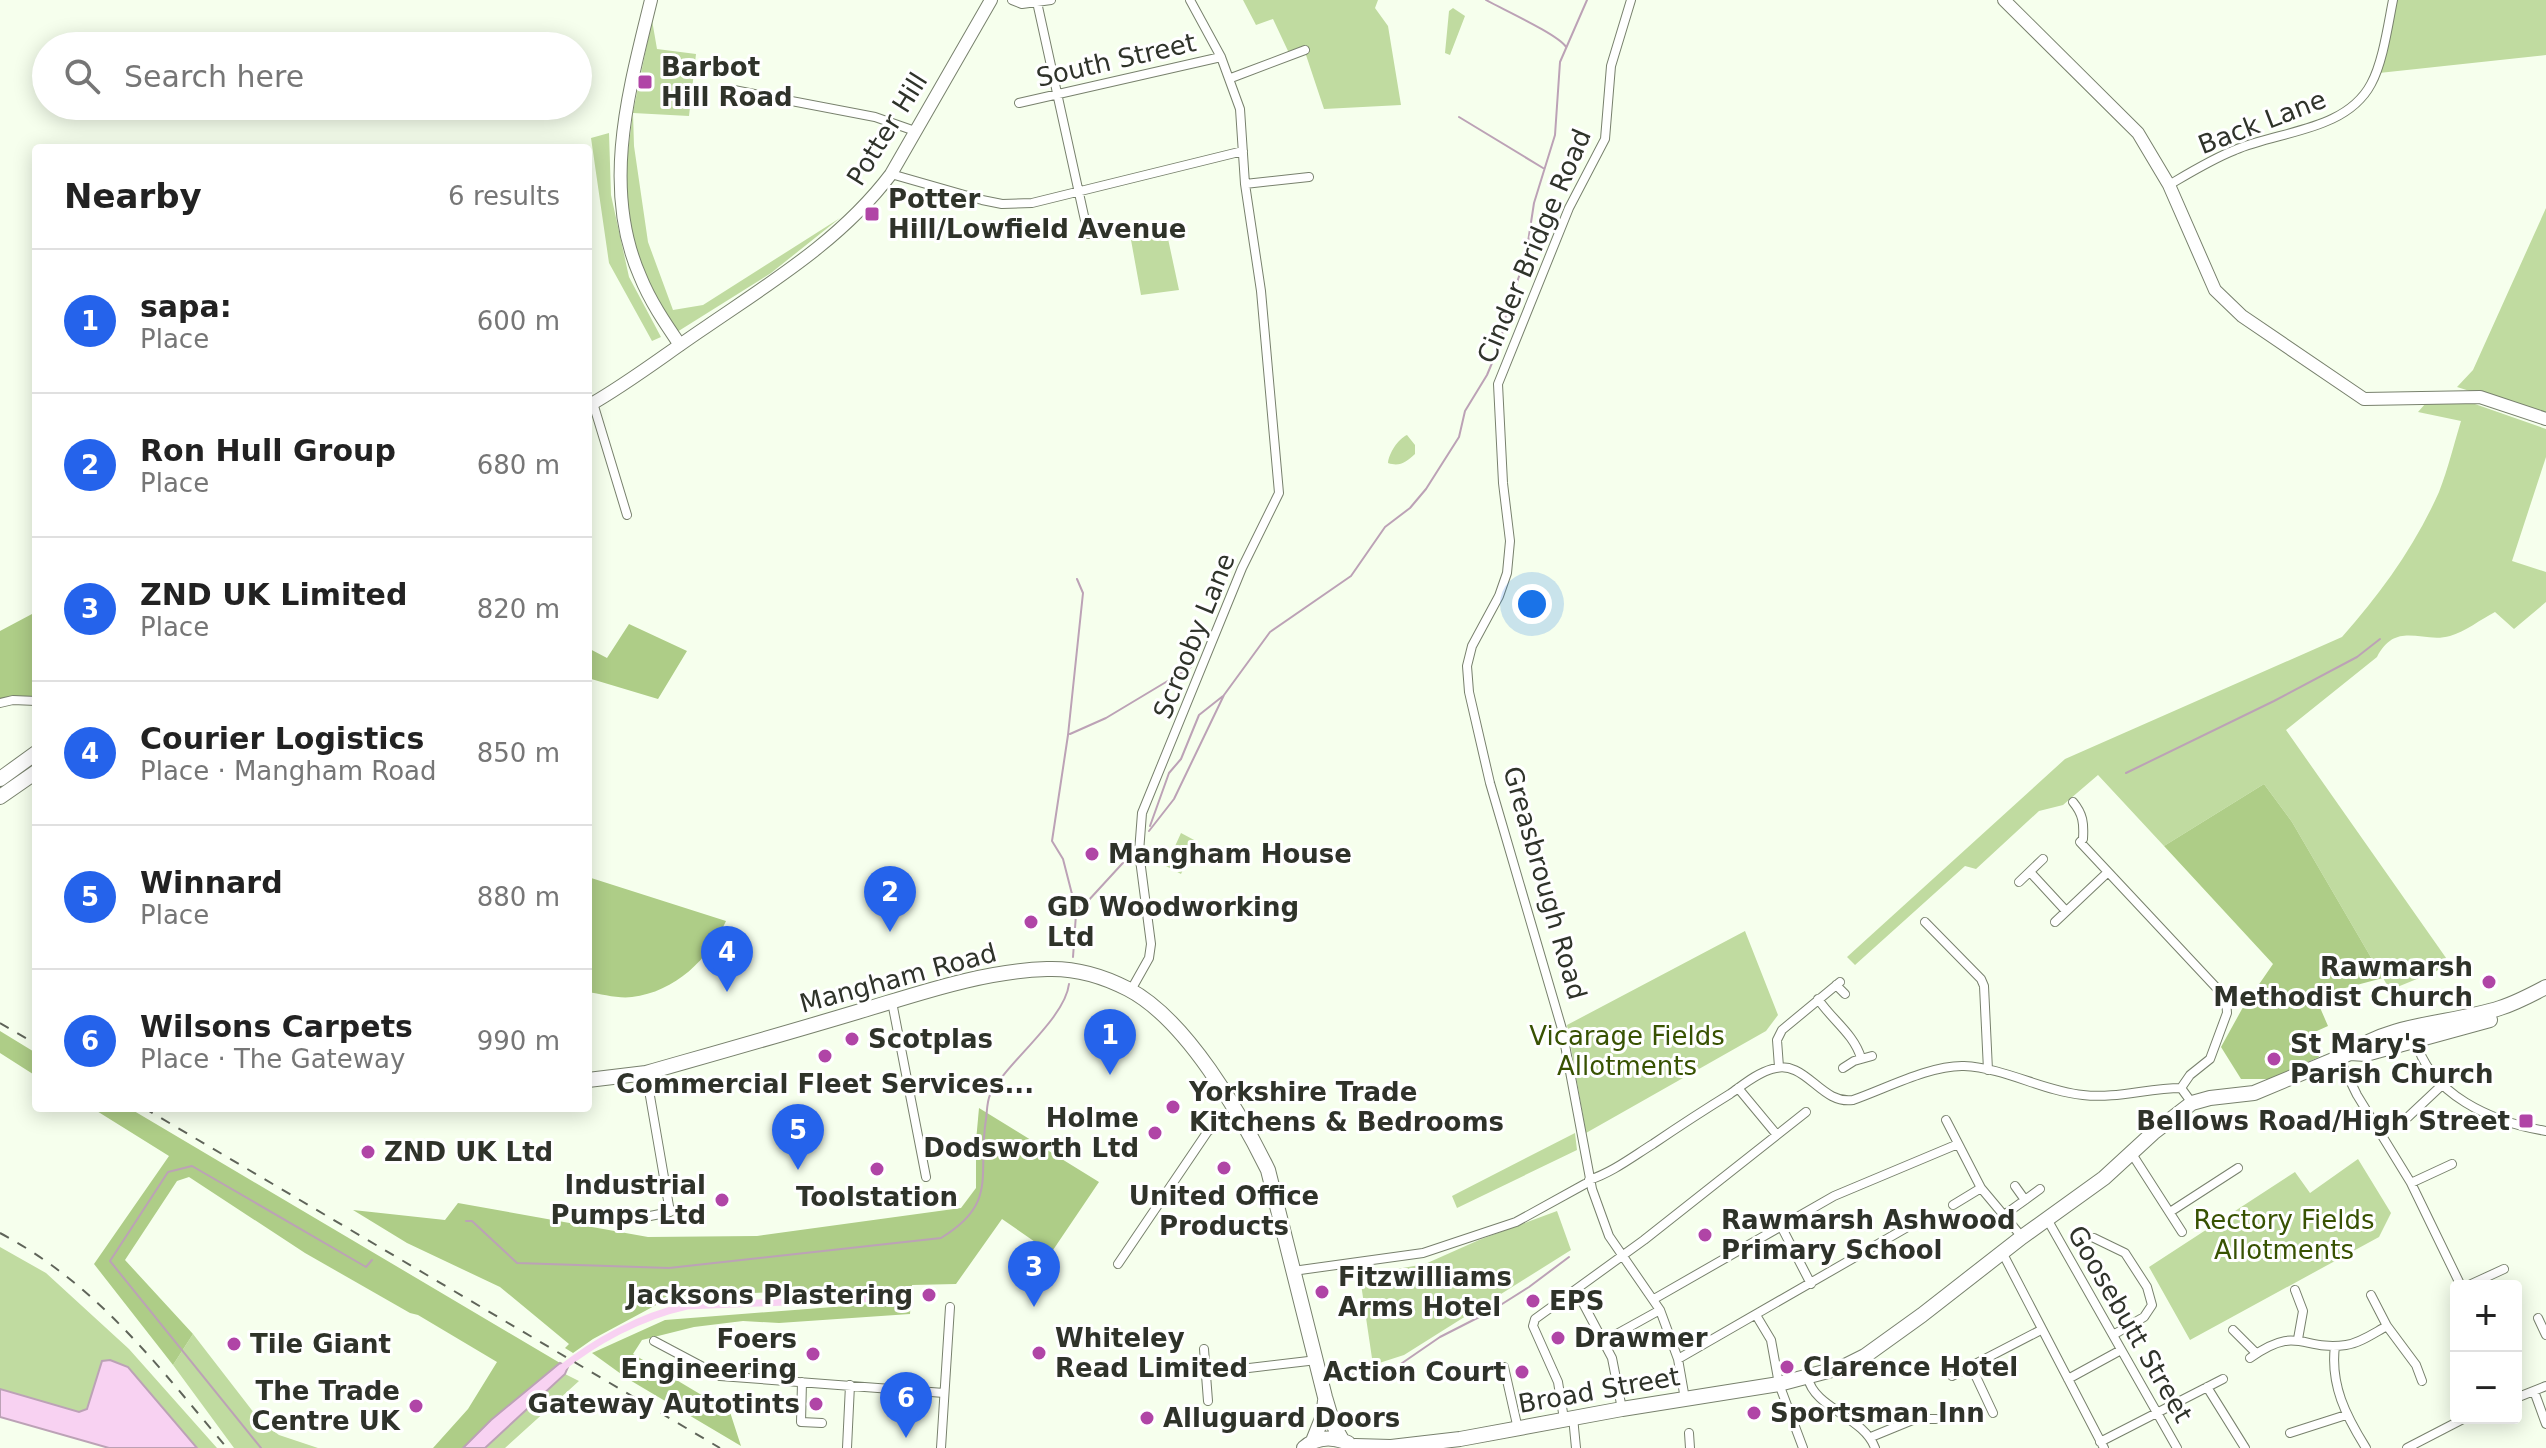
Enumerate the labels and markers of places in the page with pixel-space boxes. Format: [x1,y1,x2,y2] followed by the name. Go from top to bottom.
[661,52,793,112] place label: Barbot Hill Road
[636,73,654,91] marker: Barbot Hill Road
[888,184,1186,244] place label: Potter Hill/Lowfield Avenue
[863,205,881,223] marker: Potter Hill/Lowfield Avenue
[1108,839,1352,869] place label: Mangham House
[1083,845,1101,863] marker: Mangham House
[864,866,916,932] pin: 2
[1047,892,1299,952] place label: GD Woodworking Ltd
[1022,913,1040,931] marker: GD Woodworking Ltd
[701,926,753,992] pin: 4
[2213,952,2473,1012] place label: Rawmarsh Methodist Church
[2480,973,2498,991] marker: Rawmarsh Methodist Church
[1084,1009,1136,1075] pin: 1
[868,1024,993,1054] place label: Scotplas
[2290,1029,2494,1089] place label: St Mary's Parish Church
[843,1030,861,1048] marker: Scotplas
[816,1047,834,1065] marker: Commercial Fleet Services...
[2265,1050,2283,1068] marker: St Mary's Parish Church
[616,1069,1034,1099] place label: Commercial Fleet Services...
[1188,1077,1504,1137] place label: Yorkshire Trade Kitchens & Bedrooms
[1164,1098,1182,1116] marker: Yorkshire Trade Kitchens & Bedrooms
[923,1103,1139,1163] place label: Holme Dodsworth Ltd
[772,1104,824,1170] pin: 5
[2136,1106,2510,1136] place label: Bellows Road/High Street
[2517,1112,2535,1130] marker: Bellows Road/High Street
[1146,1124,1164,1142] marker: Holme Dodsworth Ltd
[384,1137,553,1167] place label: ZND UK Ltd
[359,1143,377,1161] marker: ZND UK Ltd
[1215,1159,1233,1177] marker: United Office Products
[868,1160,886,1178] marker: Toolstation
[551,1170,706,1230] place label: Industrial Pumps Ltd
[1129,1181,1319,1241] place label: United Office Products
[796,1182,958,1212] place label: Toolstation
[713,1191,731,1209] marker: Industrial Pumps Ltd
[1721,1205,2016,1265] place label: Rawmarsh Ashwood Primary School
[1696,1226,1714,1244] marker: Rawmarsh Ashwood Primary School
[1008,1241,1060,1307] pin: 3
[1338,1262,1512,1322] place label: Fitzwilliams Arms Hotel
[625,1280,913,1310] place label: Jacksons Plastering
[1313,1283,1331,1301] marker: Fitzwilliams Arms Hotel
[920,1286,938,1304] marker: Jacksons Plastering
[1549,1286,1605,1316] place label: EPS
[1524,1292,1542,1310] marker: EPS
[1055,1323,1248,1383] place label: Whiteley Read Limited
[1574,1323,1708,1353] place label: Drawmer
[621,1324,797,1384] place label: Foers Engineering
[250,1329,391,1359] place label: Tile Giant
[1549,1329,1567,1347] marker: Drawmer
[225,1335,243,1353] marker: Tile Giant
[1030,1344,1048,1362] marker: Whiteley Read Limited
[804,1345,822,1363] marker: Foers Engineering
[1803,1352,2018,1382] place label: Clarence Hotel
[1323,1357,1506,1387] place label: Action Court
[1778,1358,1796,1376] marker: Clarence Hotel
[1513,1363,1531,1381] marker: Action Court
[880,1372,932,1438] pin: 6
[252,1376,401,1436] place label: The Trade Centre UK
[528,1389,800,1419] place label: Gateway Autotints
[807,1395,825,1413] marker: Gateway Autotints
[407,1397,425,1415] marker: The Trade Centre UK
[1770,1398,1985,1428] place label: Sportsman Inn
[1163,1403,1400,1433] place label: Alluguard Doors
[1745,1404,1763,1422] marker: Sportsman Inn
[1138,1409,1156,1427] marker: Alluguard Doors

